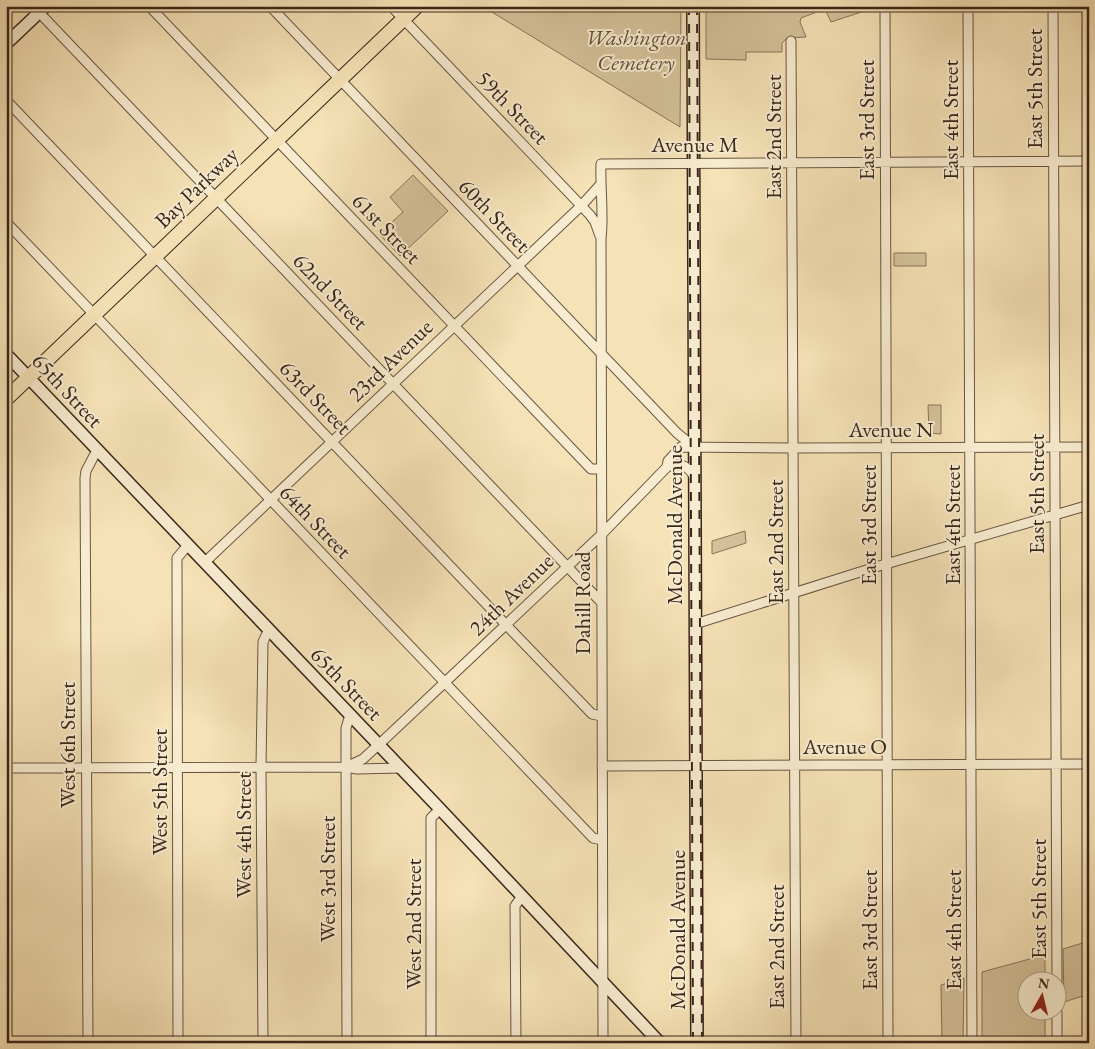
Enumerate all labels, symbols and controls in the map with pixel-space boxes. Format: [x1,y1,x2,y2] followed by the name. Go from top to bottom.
[586,23,686,77] park label: Washington Cemetery
[1020,29,1049,149] street label: East 5th Street
[852,59,881,180] street label: East 3rd Street
[936,60,965,180] street label: East 4th Street
[470,64,555,151] street label: 59th Street
[759,74,788,200] street label: East 2nd Street
[650,130,739,159] street label: Avenue M
[148,140,245,235] street label: Bay Parkway
[452,172,537,259] street label: 60th Street
[346,187,428,270] street label: 61st Street
[287,247,375,336] street label: 62nd Street
[342,312,439,408] street label: 23rd Avenue
[26,347,110,434] street label: 65th Street
[273,354,358,441] street label: 63rd Street
[848,415,934,444] street label: Avenue N
[1022,434,1051,554] street label: East 5th Street
[660,445,689,605] street label: McDonald Avenue
[854,464,883,585] street label: East 3rd Street
[938,465,967,585] street label: East 4th Street
[273,478,358,565] street label: 64th Street
[761,479,790,605] street label: East 2nd Street
[463,547,560,642] street label: 24th Avenue
[568,551,597,655] street label: Dahill Road
[304,640,389,727] street label: 65th Street
[53,682,82,808] street label: West 6th Street
[145,729,174,855] street label: West 5th Street
[802,732,887,761] street label: Avenue O
[229,772,258,898] street label: West 4th Street
[313,816,342,942] street label: West 3rd Street
[1024,839,1053,959] street label: East 5th Street
[663,850,692,1010] street label: McDonald Avenue
[399,858,428,990] street label: West 2nd Street
[855,869,884,990] street label: East 3rd Street
[939,870,968,990] street label: East 4th Street
[762,884,791,1010] street label: East 2nd Street
[1018,972,1068,1022] north arrow
[1037,973,1051,993] text: N

